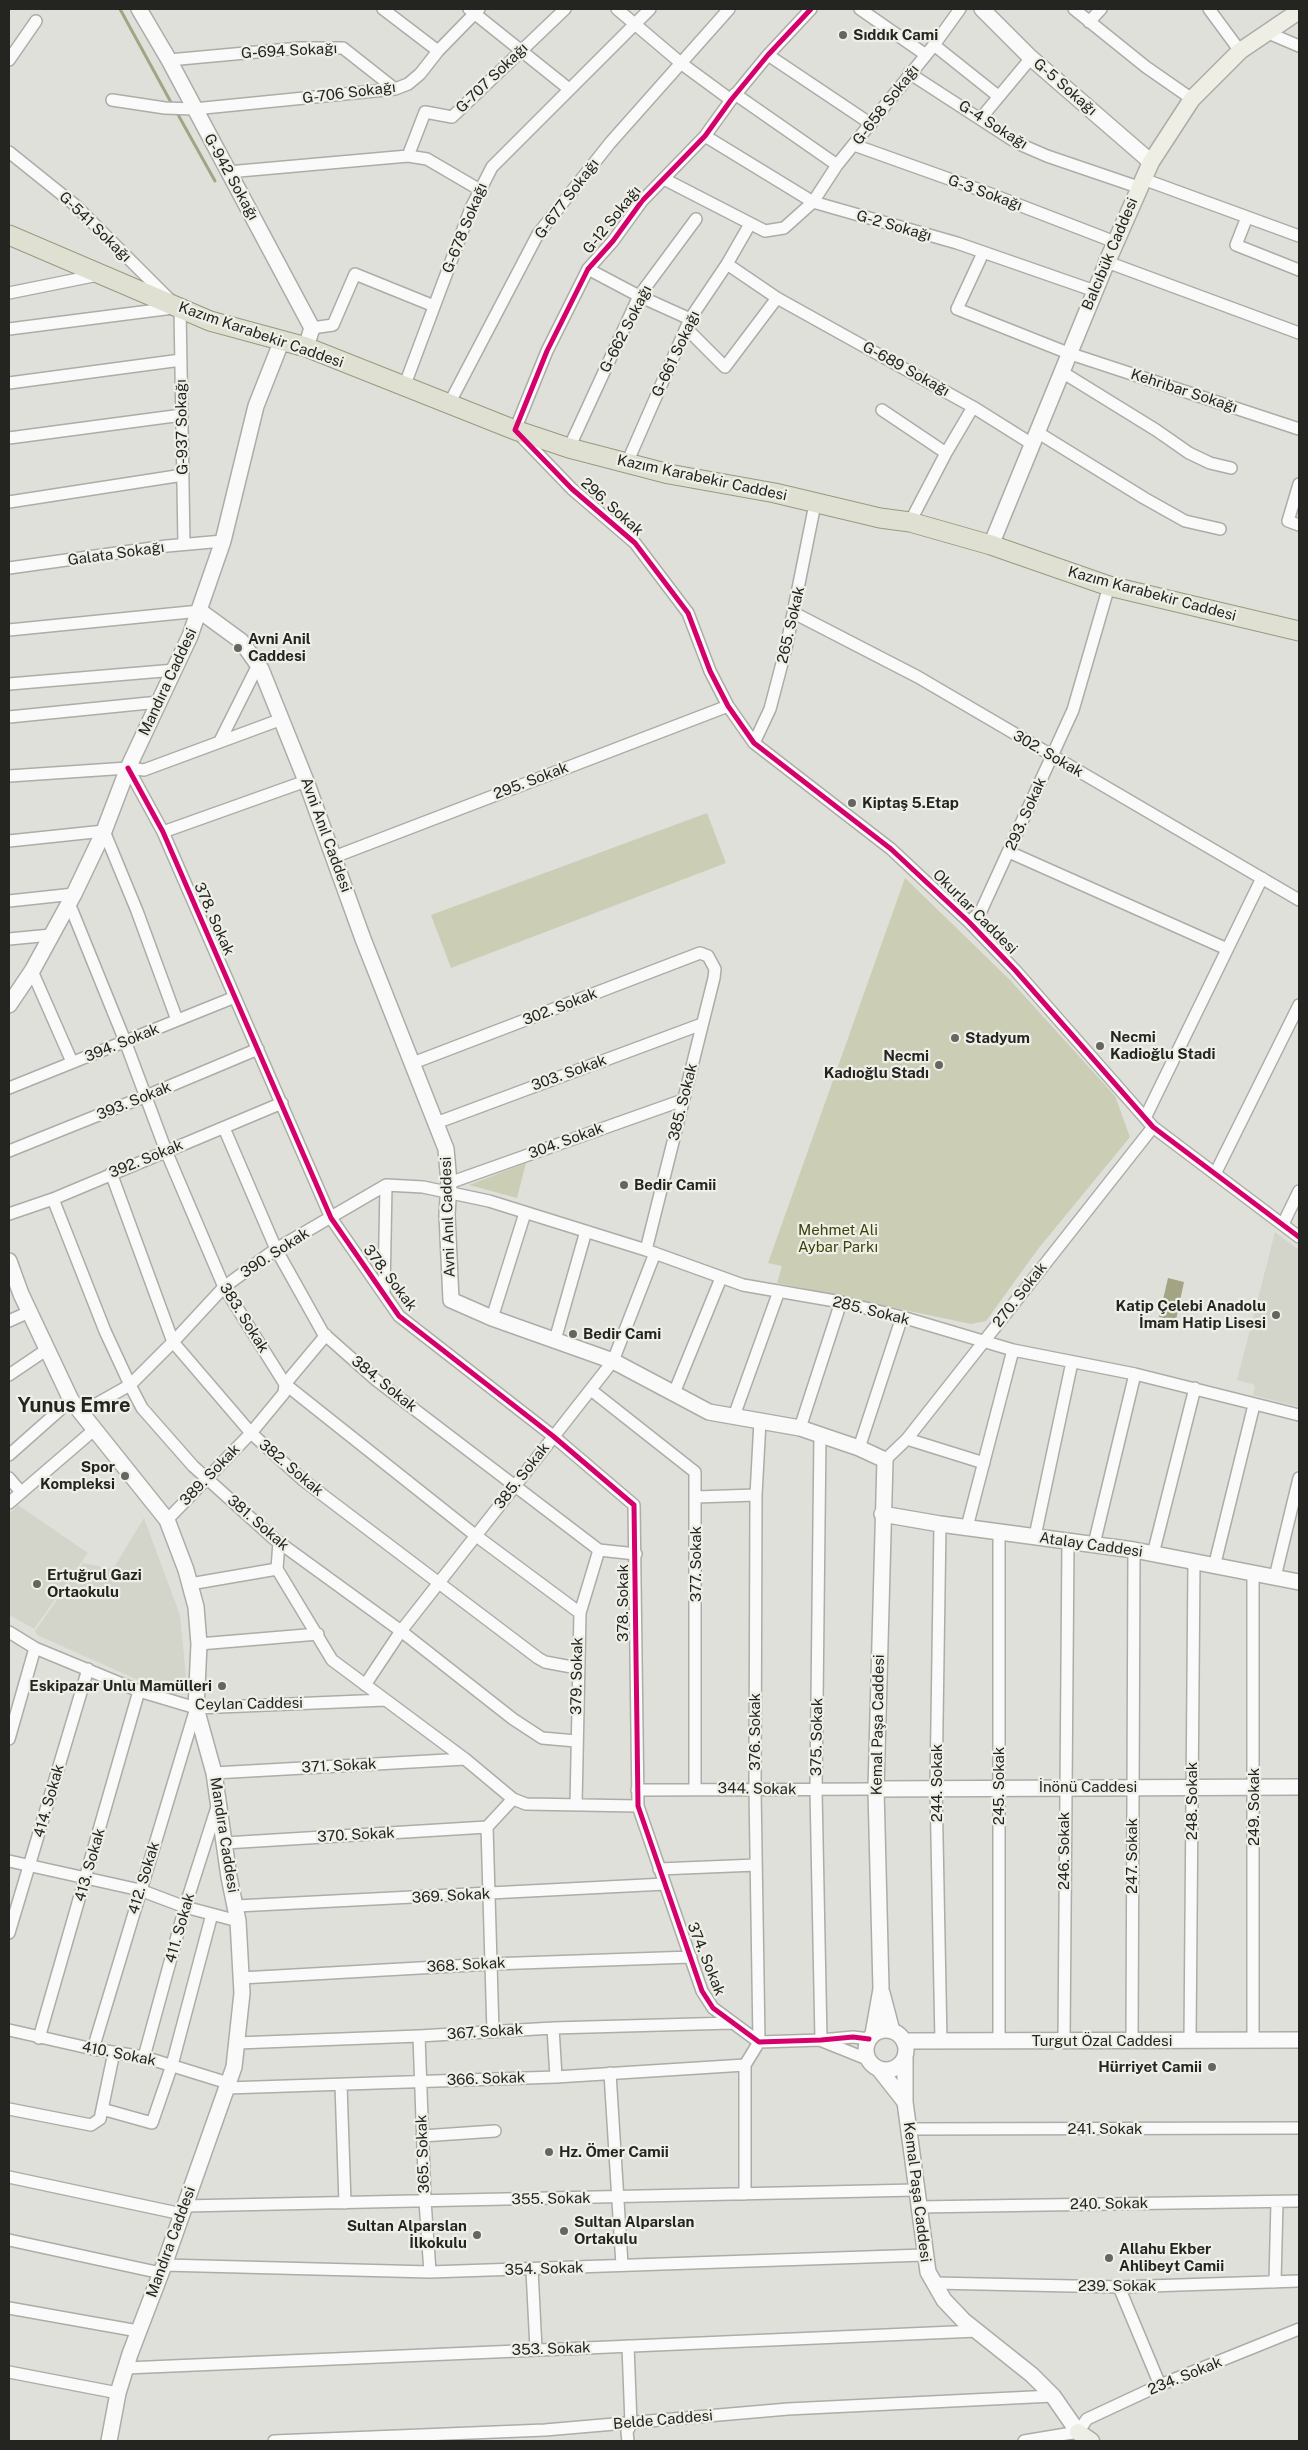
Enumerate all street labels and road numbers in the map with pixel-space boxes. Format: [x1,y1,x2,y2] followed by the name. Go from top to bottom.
[240,39,338,63] street label: G-694 Sokağı
[452,39,532,117] street label: G-707 Sokağı
[1030,55,1100,119] street label: G-5 Sokağı
[849,61,923,149] street label: G-658 Sokağı
[301,78,397,108] street label: G-706 Sokağı
[955,97,1031,153] street label: G-4 Sokağı
[200,131,262,223] street label: G-942 Sokağı
[531,155,603,243] street label: G-677 Sokağı
[945,171,1025,215] street label: G-3 Sokağı
[439,180,491,276] street label: G-678 Sokağı
[579,182,645,258] street label: G-12 Sokağı
[55,188,135,266] street label: G-541 Sokağı
[1078,195,1142,313] street label: Balcıbük Caddesi
[854,207,934,245] street label: G-2 Sokağı
[596,282,656,376] street label: G-662 Sokağı
[176,298,346,372] street label: Kazım Karabekir Caddesi
[648,308,704,400] street label: G-661 Sokağı
[859,338,953,400] street label: G-689 Sokağı
[1128,365,1240,417] street label: Kehribar Sokağı
[172,379,192,475] street label: G-937 Sokağı
[615,451,789,505] street label: Kazım Karabekir Caddesi
[577,474,647,540] street label: 296. Sokak
[66,538,166,570] street label: Galata Sokağı
[1066,563,1238,625] street label: Kazım Karabekir Caddesi
[773,585,809,665] street label: 265. Sokak
[135,625,201,739] street label: Mandıra Caddesi
[1010,727,1086,781] street label: 302. Sokak
[491,759,571,803] street label: 295. Sokak
[297,775,355,895] street label: Avni Anıl Caddesi
[1002,775,1050,853] street label: 293. Sokak
[929,866,1021,958] street label: Okurlar Caddesi
[190,880,238,958] street label: 378. Sokak
[520,985,600,1029] street label: 302. Sokak
[82,1020,162,1066] street label: 394. Sokak
[529,1051,609,1095] street label: 303. Sokak
[665,1061,701,1143] street label: 385. Sokak
[94,1078,174,1124] street label: 393. Sokak
[526,1119,606,1163] street label: 304. Sokak
[106,1136,186,1182] street label: 392. Sokak
[437,1156,459,1278] street label: Avni Anıl Caddesi
[237,1224,313,1282] street label: 390. Sokak
[359,1241,421,1315] street label: 378. Sokak
[989,1259,1051,1331] street label: 270. Sokak
[215,1280,273,1356] street label: 383. Sokak
[831,1293,911,1329] street label: 285. Sokak
[348,1352,420,1416] street label: 384. Sokak
[255,1436,327,1500] street label: 382. Sokak
[491,1439,553,1513] street label: 385. Sokak
[176,1440,244,1510] street label: 389. Sokak
[224,1491,292,1555] street label: 381. Sokak
[687,1526,705,1602] street label: 377. Sokak
[1038,1529,1144,1561] street label: Atalay Caddesi
[614,1564,632,1642] street label: 378. Sokak
[567,1637,587,1715] street label: 379. Sokak
[868,1654,888,1796] street label: Kemal Paşa Caddesi
[746,1693,764,1771] street label: 376. Sokak
[195,1694,303,1714] street label: Ceylan Caddesi
[807,1698,827,1776] street label: 375. Sokak
[928,1744,946,1822] street label: 244. Sokak
[990,1747,1008,1825] street label: 245. Sokak
[301,1755,377,1777] street label: 371. Sokak
[30,1762,68,1840] street label: 414. Sokak
[1183,1762,1201,1840] street label: 248. Sokak
[1245,1768,1263,1846] street label: 249. Sokak
[206,1776,242,1894] street label: Mandıra Caddesi
[1039,1778,1137,1796] street label: İnönü Caddesi
[717,1779,797,1799] street label: 344. Sokak
[1055,1812,1073,1890] street label: 246. Sokak
[1123,1818,1141,1894] street label: 247. Sokak
[317,1824,395,1846] street label: 370. Sokak
[71,1826,109,1904] street label: 413. Sokak
[124,1840,164,1916] street label: 412. Sokak
[411,1885,491,1907] street label: 369. Sokak
[161,1891,199,1965] street label: 411. Sokak
[683,1920,729,1998] street label: 374. Sokak
[426,1954,506,1976] street label: 368. Sokak
[446,2020,524,2044] street label: 367. Sokak
[1032,2032,1172,2050] street label: Turgut Özal Caddesi
[80,2038,158,2070] street label: 410. Sokak
[447,2069,525,2089] street label: 366. Sokak
[413,2114,433,2194] street label: 365. Sokak
[1068,2120,1142,2138] street label: 241. Sokak
[899,2121,935,2263] street label: Kemal Paşa Caddesi
[143,2184,199,2300] street label: Mandıra Caddesi
[511,2189,591,2209] street label: 355. Sokak
[1070,2194,1148,2214] street label: 240. Sokak
[504,2259,584,2279] street label: 354. Sokak
[1078,2277,1156,2295] street label: 239. Sokak
[511,2339,591,2359] street label: 353. Sokak
[1145,2353,1225,2399] street label: 234. Sokak
[612,2407,714,2433] street label: Belde Caddesi

